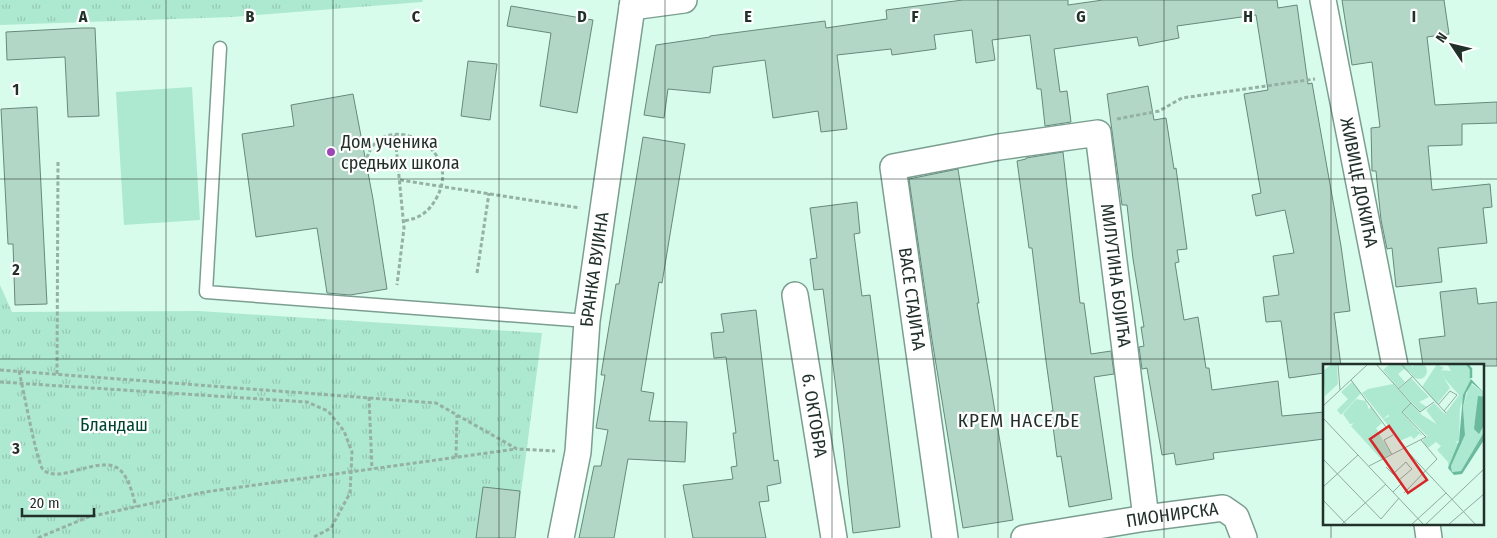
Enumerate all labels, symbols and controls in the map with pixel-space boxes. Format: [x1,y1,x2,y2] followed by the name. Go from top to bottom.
[78,7,88,26] text: A
[246,7,255,26] text: B
[412,7,421,26] text: C
[577,7,587,26] text: D
[744,7,752,26] text: E
[911,7,919,26] text: F
[1076,7,1086,26] text: G
[1243,7,1253,26] text: H
[1412,7,1416,26] text: I
[1427,20,1477,70] north arrow
[1432,30,1451,46] text: N
[13,80,19,99] text: 1
[1335,116,1383,250] street label: ЖИВИЦЕ ДОКИЋА
[340,131,460,174] place label: Дом ученика средњих школа
[325,146,337,158] marker: Дом ученика средњих школа
[1096,202,1136,349] street label: МИЛУТИНА БОЈИЋА
[576,210,614,328] street label: БРАНКА ВУЈИНА
[894,246,930,352] street label: ВАСЕ СТАЈИЋА
[11,260,20,279] text: 2
[1323,364,1484,526] inset map
[797,372,832,459] street label: 6. ОКТОБРА
[958,409,1080,432] district label: КРЕМ НАСЕЉЕ
[80,414,148,436] park label: Бландаш
[11,439,20,458] text: 3
[22,486,95,518] scale bar
[30,494,60,512] text: 20 m
[1125,498,1220,532] street label: ПИОНИРСКА

